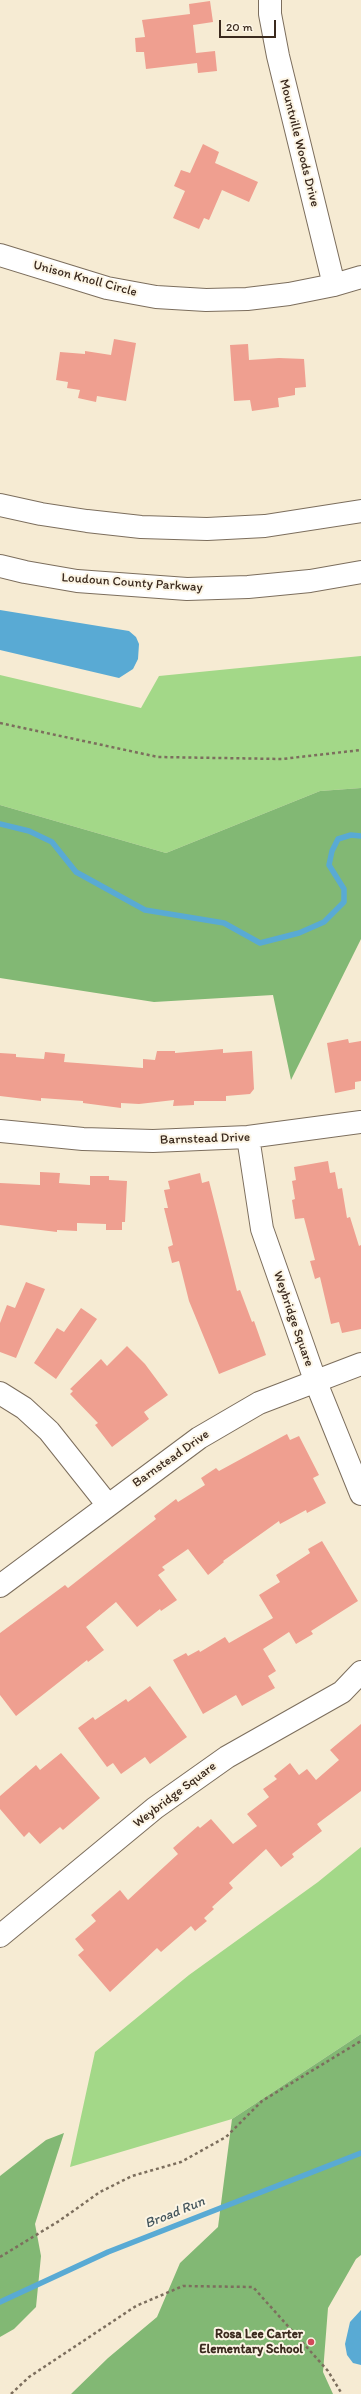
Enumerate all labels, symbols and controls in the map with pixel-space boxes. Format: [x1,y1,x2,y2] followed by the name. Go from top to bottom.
[221,12,278,38] scale bar
[226,20,253,34] text: 20 m
[276,78,322,208] street label: Mountville Woods Drive
[31,258,139,300] street label: Unison Knoll Circle
[61,570,203,596] street label: Loudoun County Parkway
[160,1130,250,1148] street label: Barnstead Drive
[269,1269,317,1369] street label: Weybridge Square
[130,1427,212,1491] street label: Barnstead Drive
[130,1759,220,1831] street label: Weybridge Square
[142,2193,208,2233] water label: Broad Run
[199,2327,303,2358] place label: Rosa Lee Carter Elementary School
[306,2337,316,2347] marker: Rosa Lee Carter Elementary School

